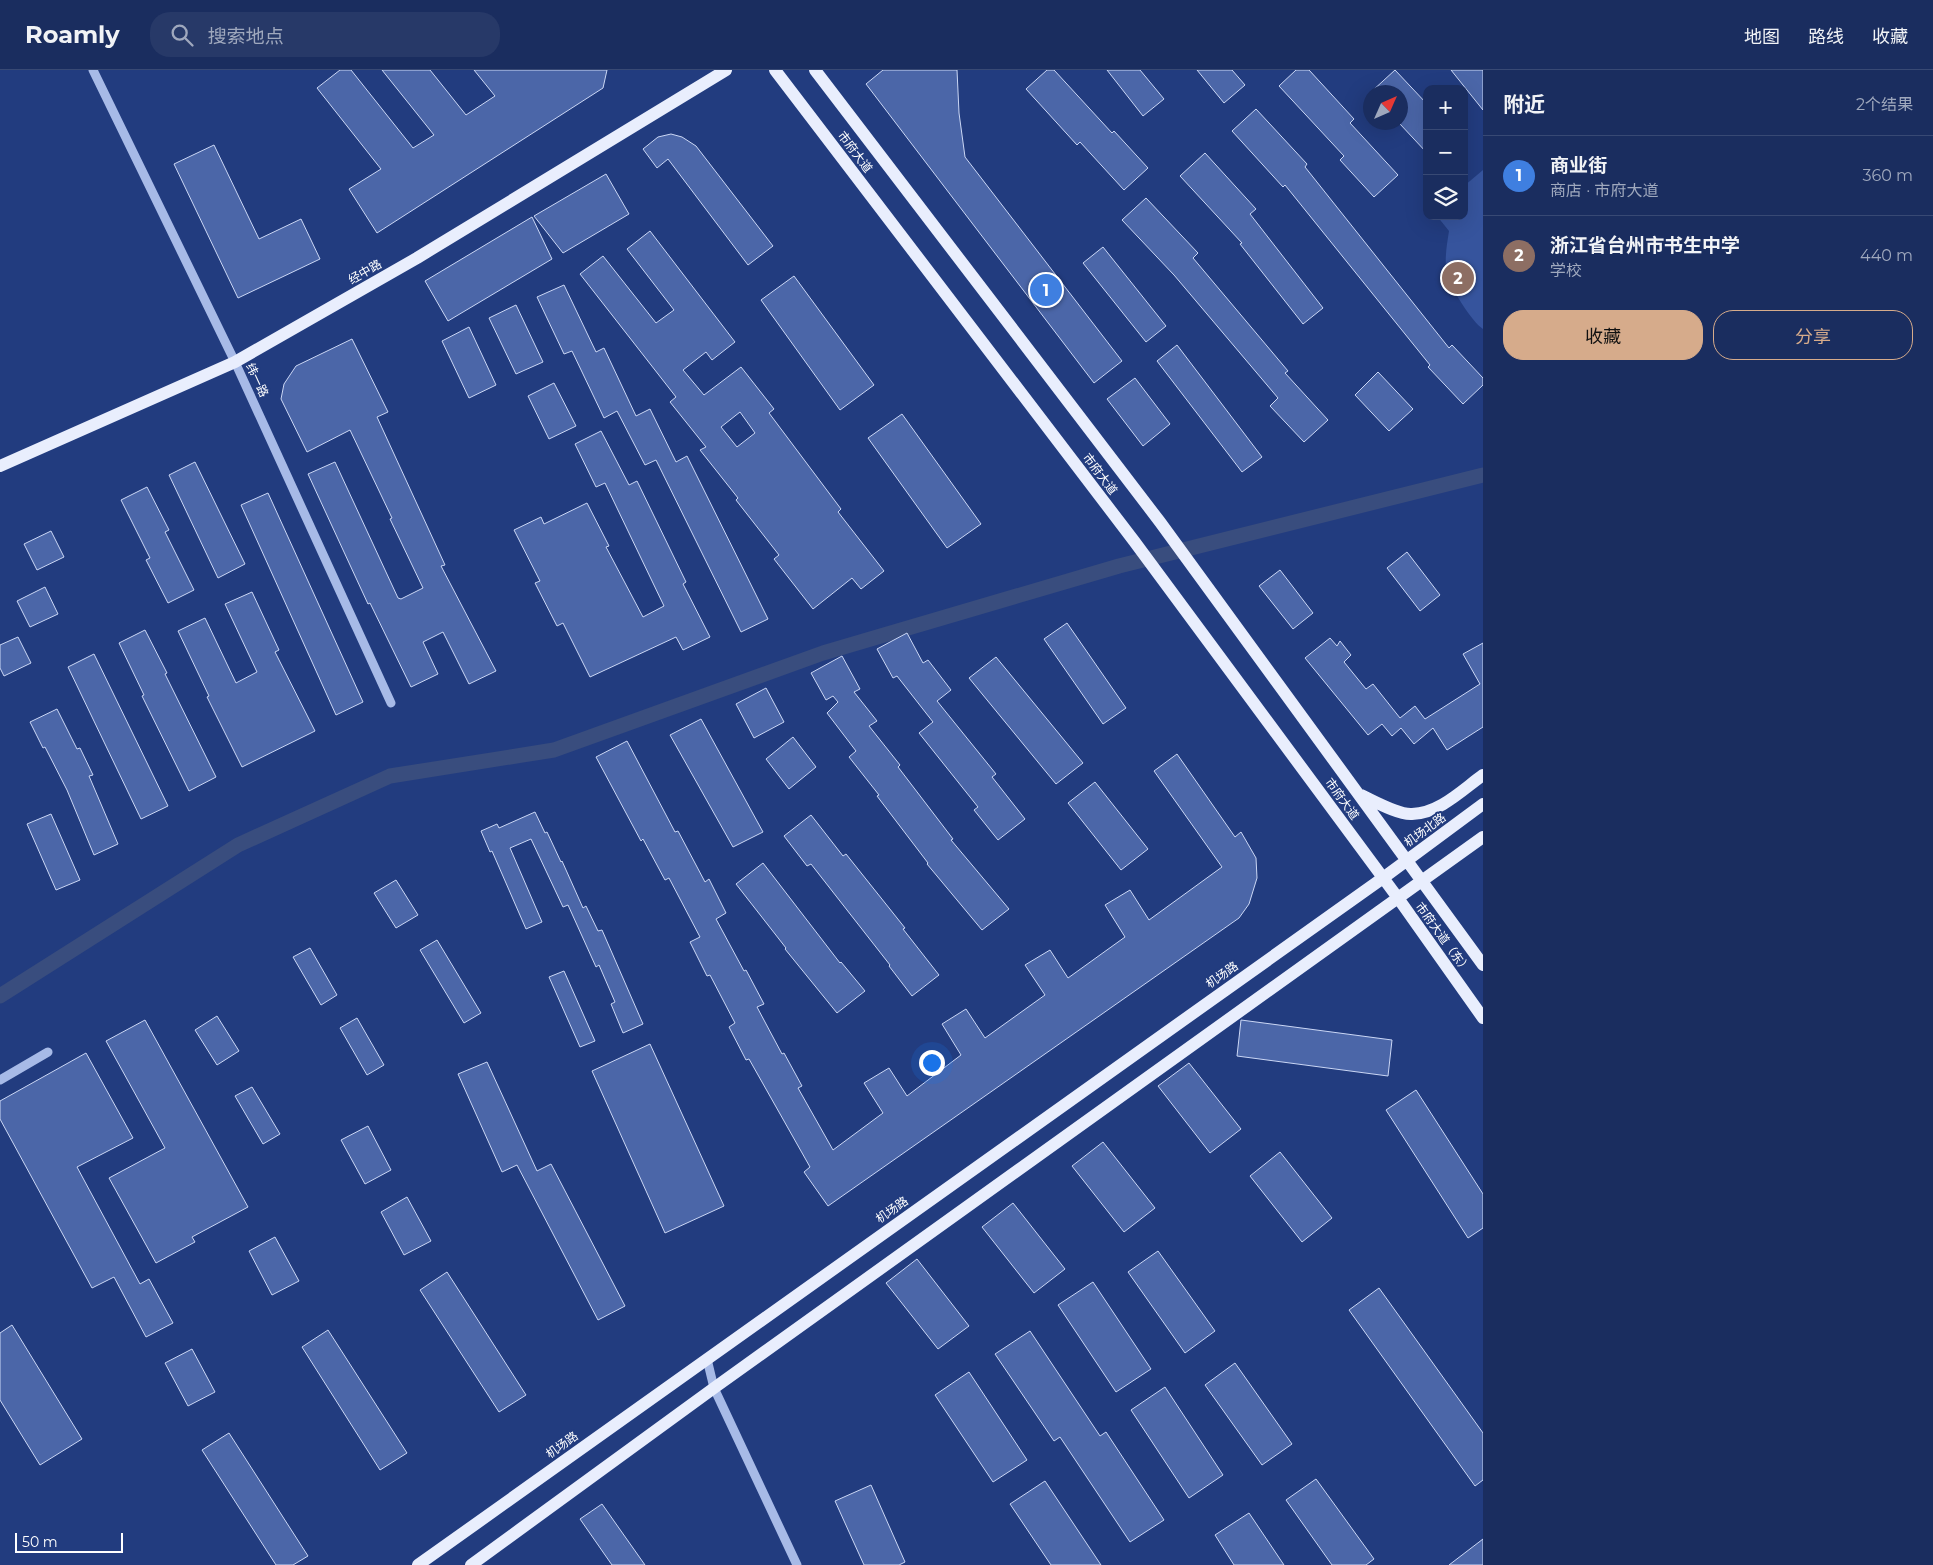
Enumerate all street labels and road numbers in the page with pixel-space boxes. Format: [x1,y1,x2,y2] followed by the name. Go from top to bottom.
[835,128,876,175] street label: 市府大道
[345,256,384,287] street label: 经中路
[243,360,272,399] street label: 纬一路
[1080,450,1121,497] street label: 市府大道
[1322,775,1363,823] street label: 市府大道
[1401,809,1449,850] street label: 机场北路
[1413,899,1474,976] street label: 市府大道（东）
[1203,958,1241,991] street label: 机场路
[873,1193,911,1226] street label: 机场路
[543,1428,581,1461] street label: 机场路

